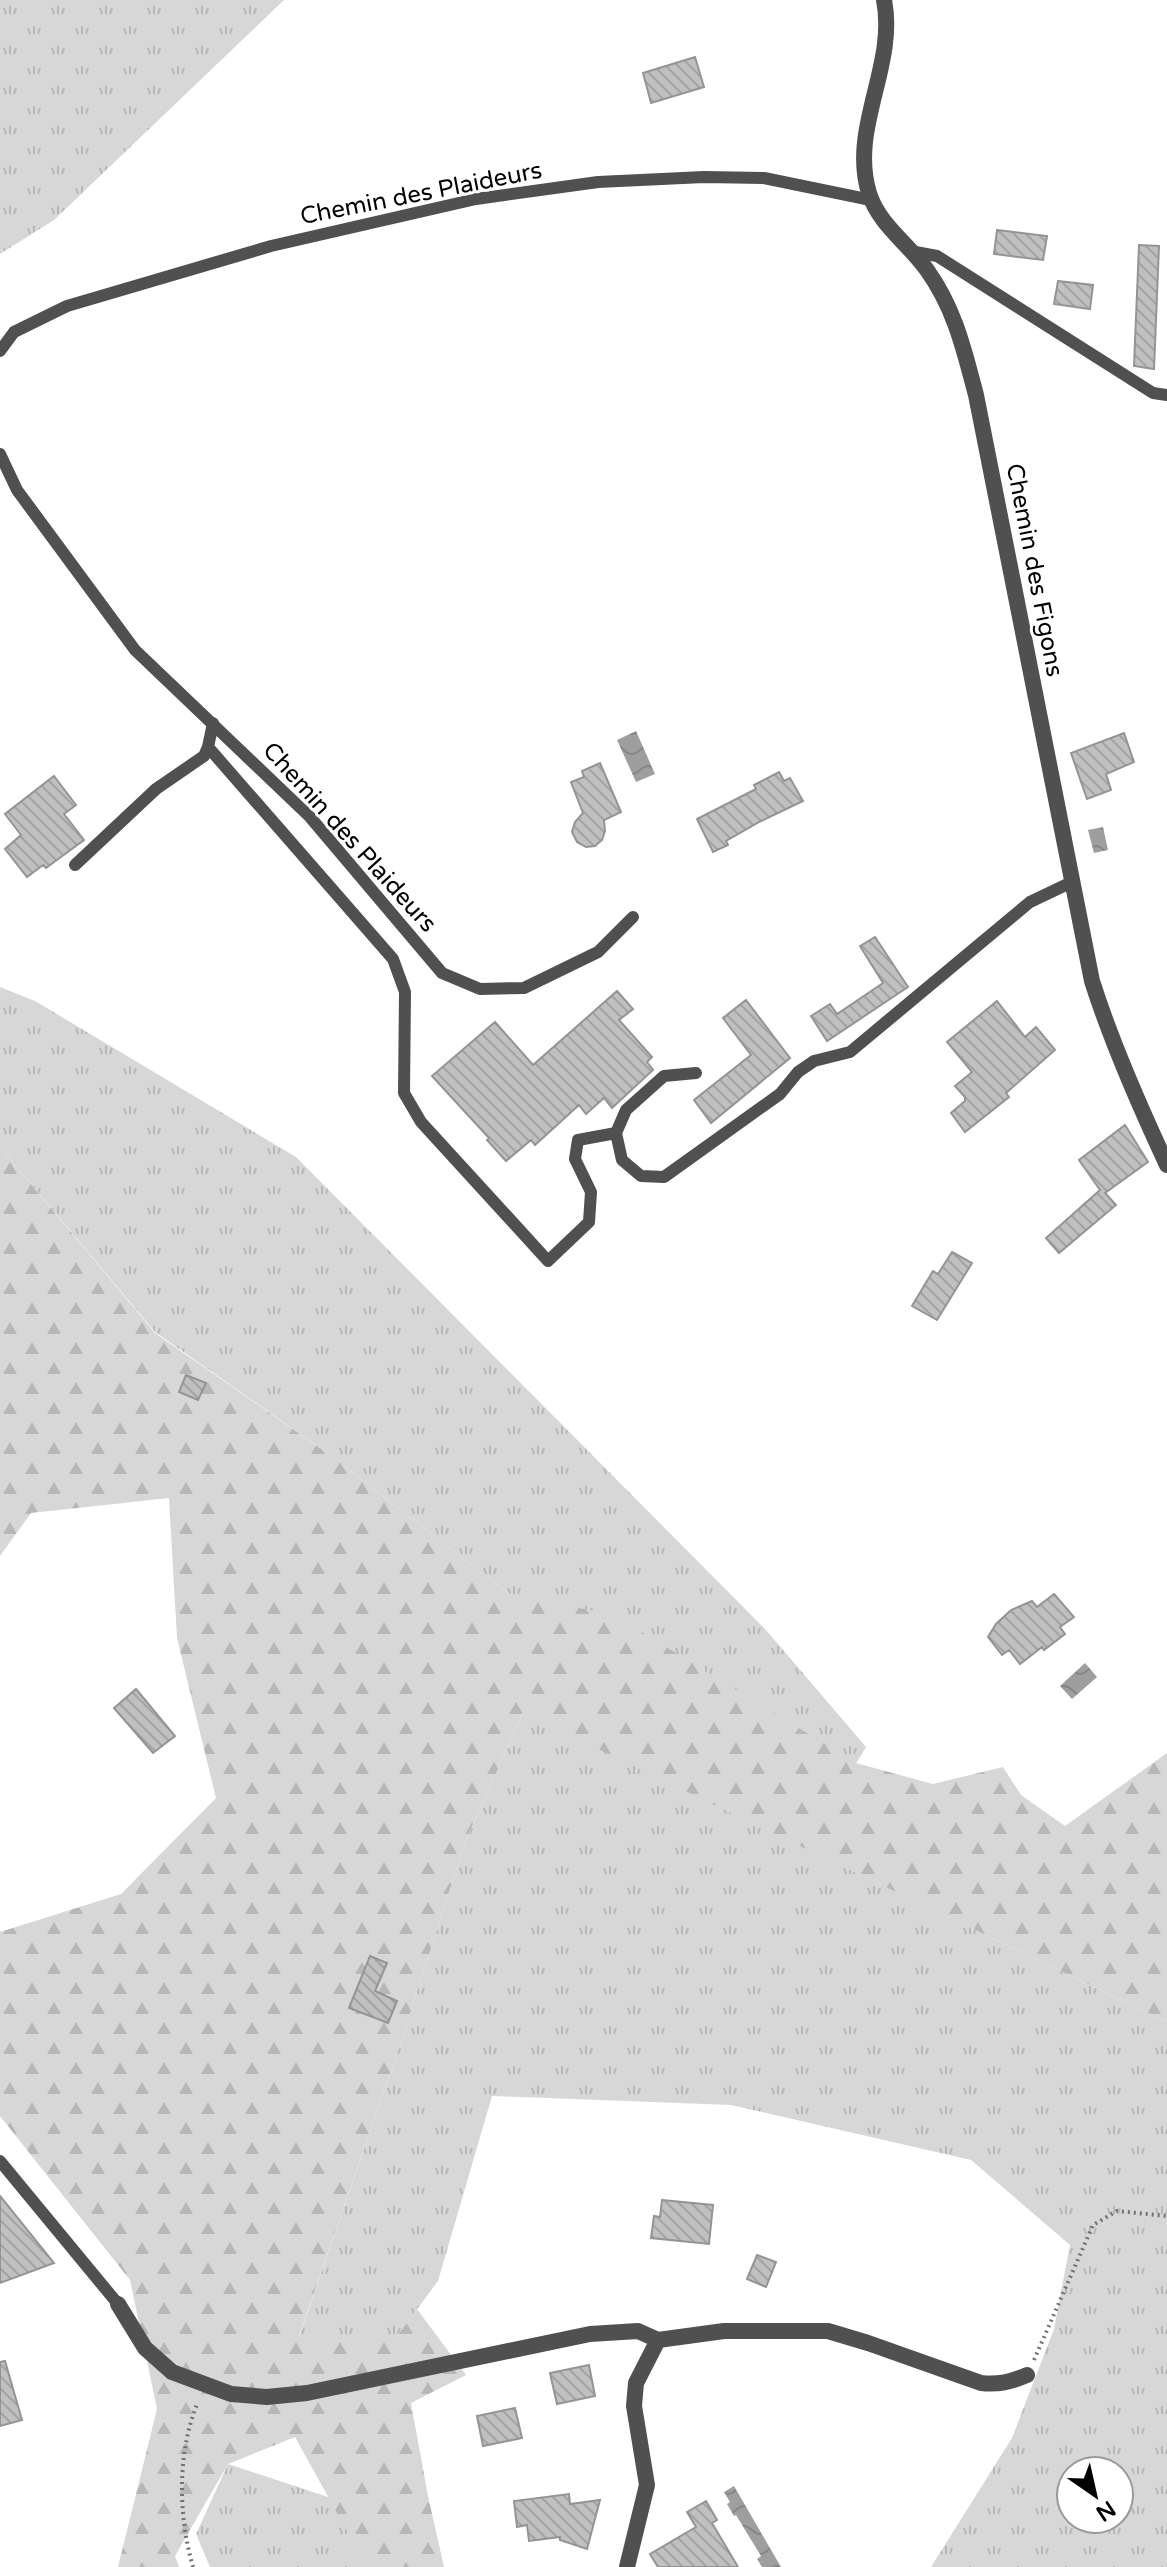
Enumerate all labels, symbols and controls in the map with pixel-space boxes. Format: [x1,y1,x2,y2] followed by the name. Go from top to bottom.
[298,156,544,231] street label: Chemin des Plaideurs
[1000,461,1069,679] street label: Chemin des Figons
[257,736,443,938] street label: Chemin des Plaideurs
[1055,2455,1135,2535] north arrow
[1091,2495,1120,2526] text: N

